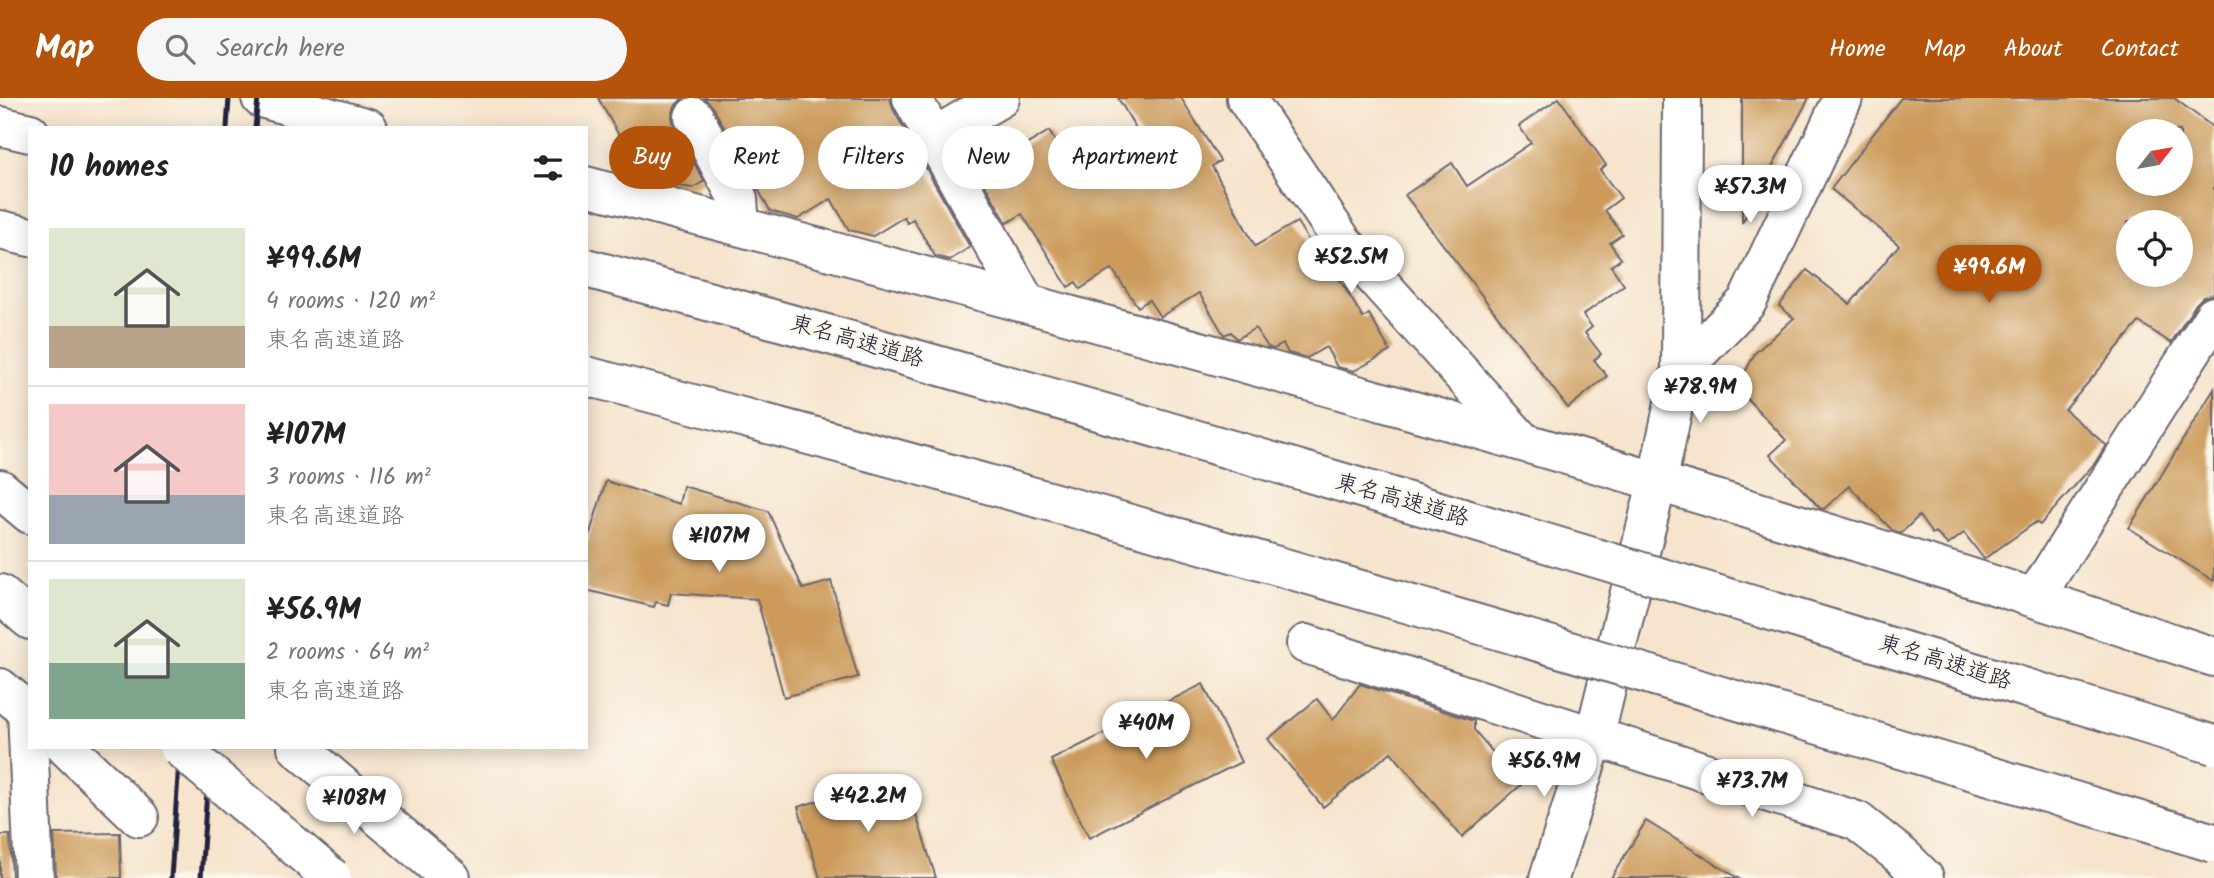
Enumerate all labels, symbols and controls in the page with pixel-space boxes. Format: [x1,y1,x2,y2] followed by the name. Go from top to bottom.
[137,18,627,81] search box
[35,23,95,76] text: Map
[217,28,345,70] text: Search here
[161,30,199,68] icon: search
[1829,30,1886,69] text: Home
[1924,30,1966,69] text: Map
[2004,30,2062,69] text: About
[2100,30,2179,69] text: Contact
[2116,119,2193,196] north arrow
[2116,119,2193,287] map controls
[609,126,695,189] chip: Buy
[709,126,804,189] chip: Rent
[818,126,928,189] chip: Filters
[942,126,1034,189] chip: New
[1048,126,1202,189] chip: Apartment
[49,144,169,192] text: 10 homes
[529,149,567,187] icon: filters
[1693,166,1807,225] pin: ¥57.3M
[1714,170,1786,206] text: ¥57.3M
[2116,210,2193,287] button: locate
[266,236,361,284] text: ¥99.6M
[1294,236,1408,295] pin: ¥52.5M
[1314,240,1388,276] text: ¥52.5M
[1932,246,2046,305] pin: ¥99.6M
[1953,250,2025,286] text: ¥99.6M
[105,256,189,340] icon: home
[266,284,435,320] text: 4 rooms · 120 m²
[786,306,928,378] street label: 東名高速道路
[266,323,404,359] text: 東名高速道路
[1643,366,1757,425] pin: ¥78.9M
[1663,370,1737,406] text: ¥78.9M
[266,412,346,460] text: ¥107M
[105,432,189,516] icon: home
[266,460,431,496] text: 3 rooms · 116 m²
[1331,465,1473,537] street label: 東名高速道路
[266,499,404,535] text: 東名高速道路
[670,514,768,574] pin: ¥107M
[688,519,750,555] text: ¥107M
[266,587,361,635] text: ¥56.9M
[105,607,189,691] icon: home
[1874,626,2016,700] street label: 東名高速道路
[266,635,429,671] text: 2 rooms · 64 m²
[266,674,404,710] text: 東名高速道路
[1105,702,1187,761] pin: ¥40M
[1118,706,1174,742] text: ¥40M
[1487,740,1601,799] pin: ¥56.9M
[1508,744,1580,780] text: ¥56.9M
[1695,760,1809,819] pin: ¥73.7M
[1716,764,1788,800] text: ¥73.7M
[811,774,925,834] pin: ¥42.2M
[305,776,403,836] pin: ¥108M
[830,779,906,815] text: ¥42.2M
[322,781,386,817] text: ¥108M

